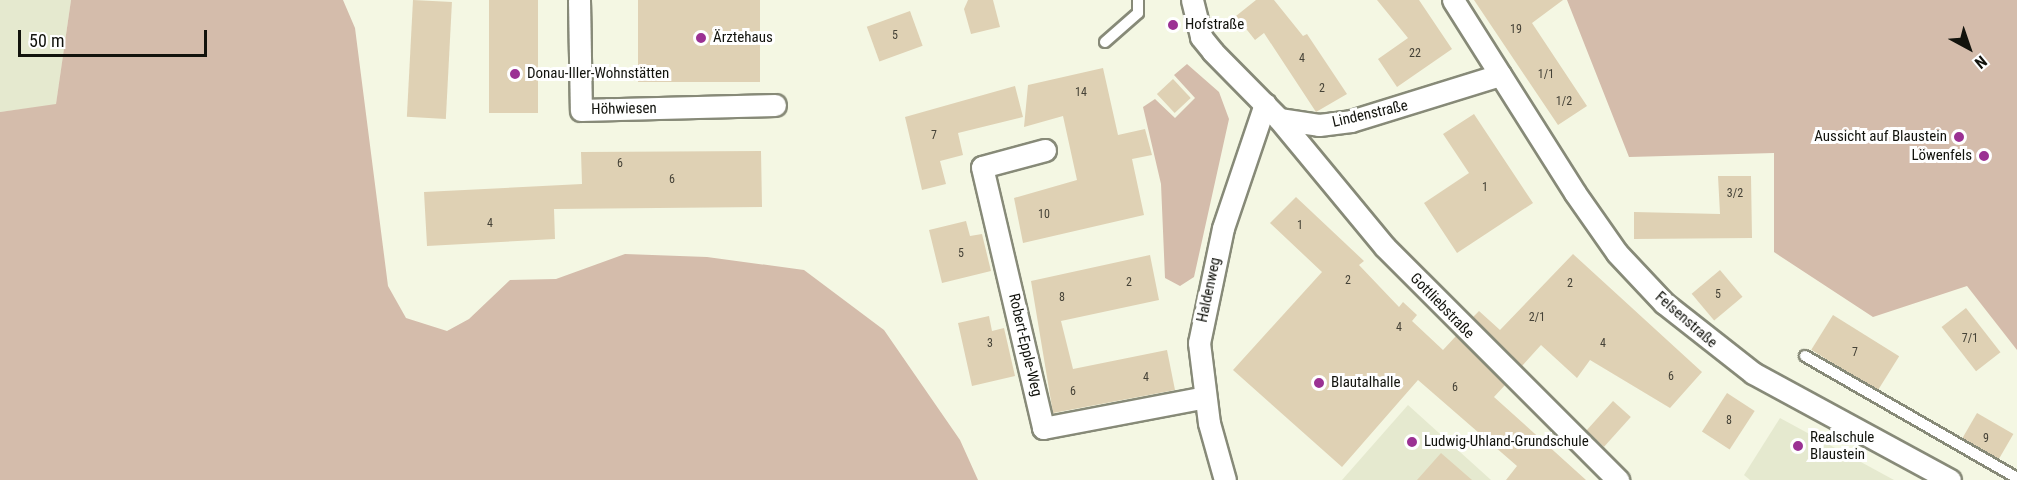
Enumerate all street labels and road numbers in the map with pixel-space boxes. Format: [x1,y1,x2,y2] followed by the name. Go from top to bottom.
[1330,97,1410,131] street label: Lindenstraße
[591,99,657,119] street label: Höhwiesen
[1193,256,1225,324] street label: Haldenweg
[1406,269,1478,343] street label: Gottliebstraße
[1651,288,1721,352] street label: Felsenstraße
[1004,292,1046,398] street label: Robert-Epple-Weg

